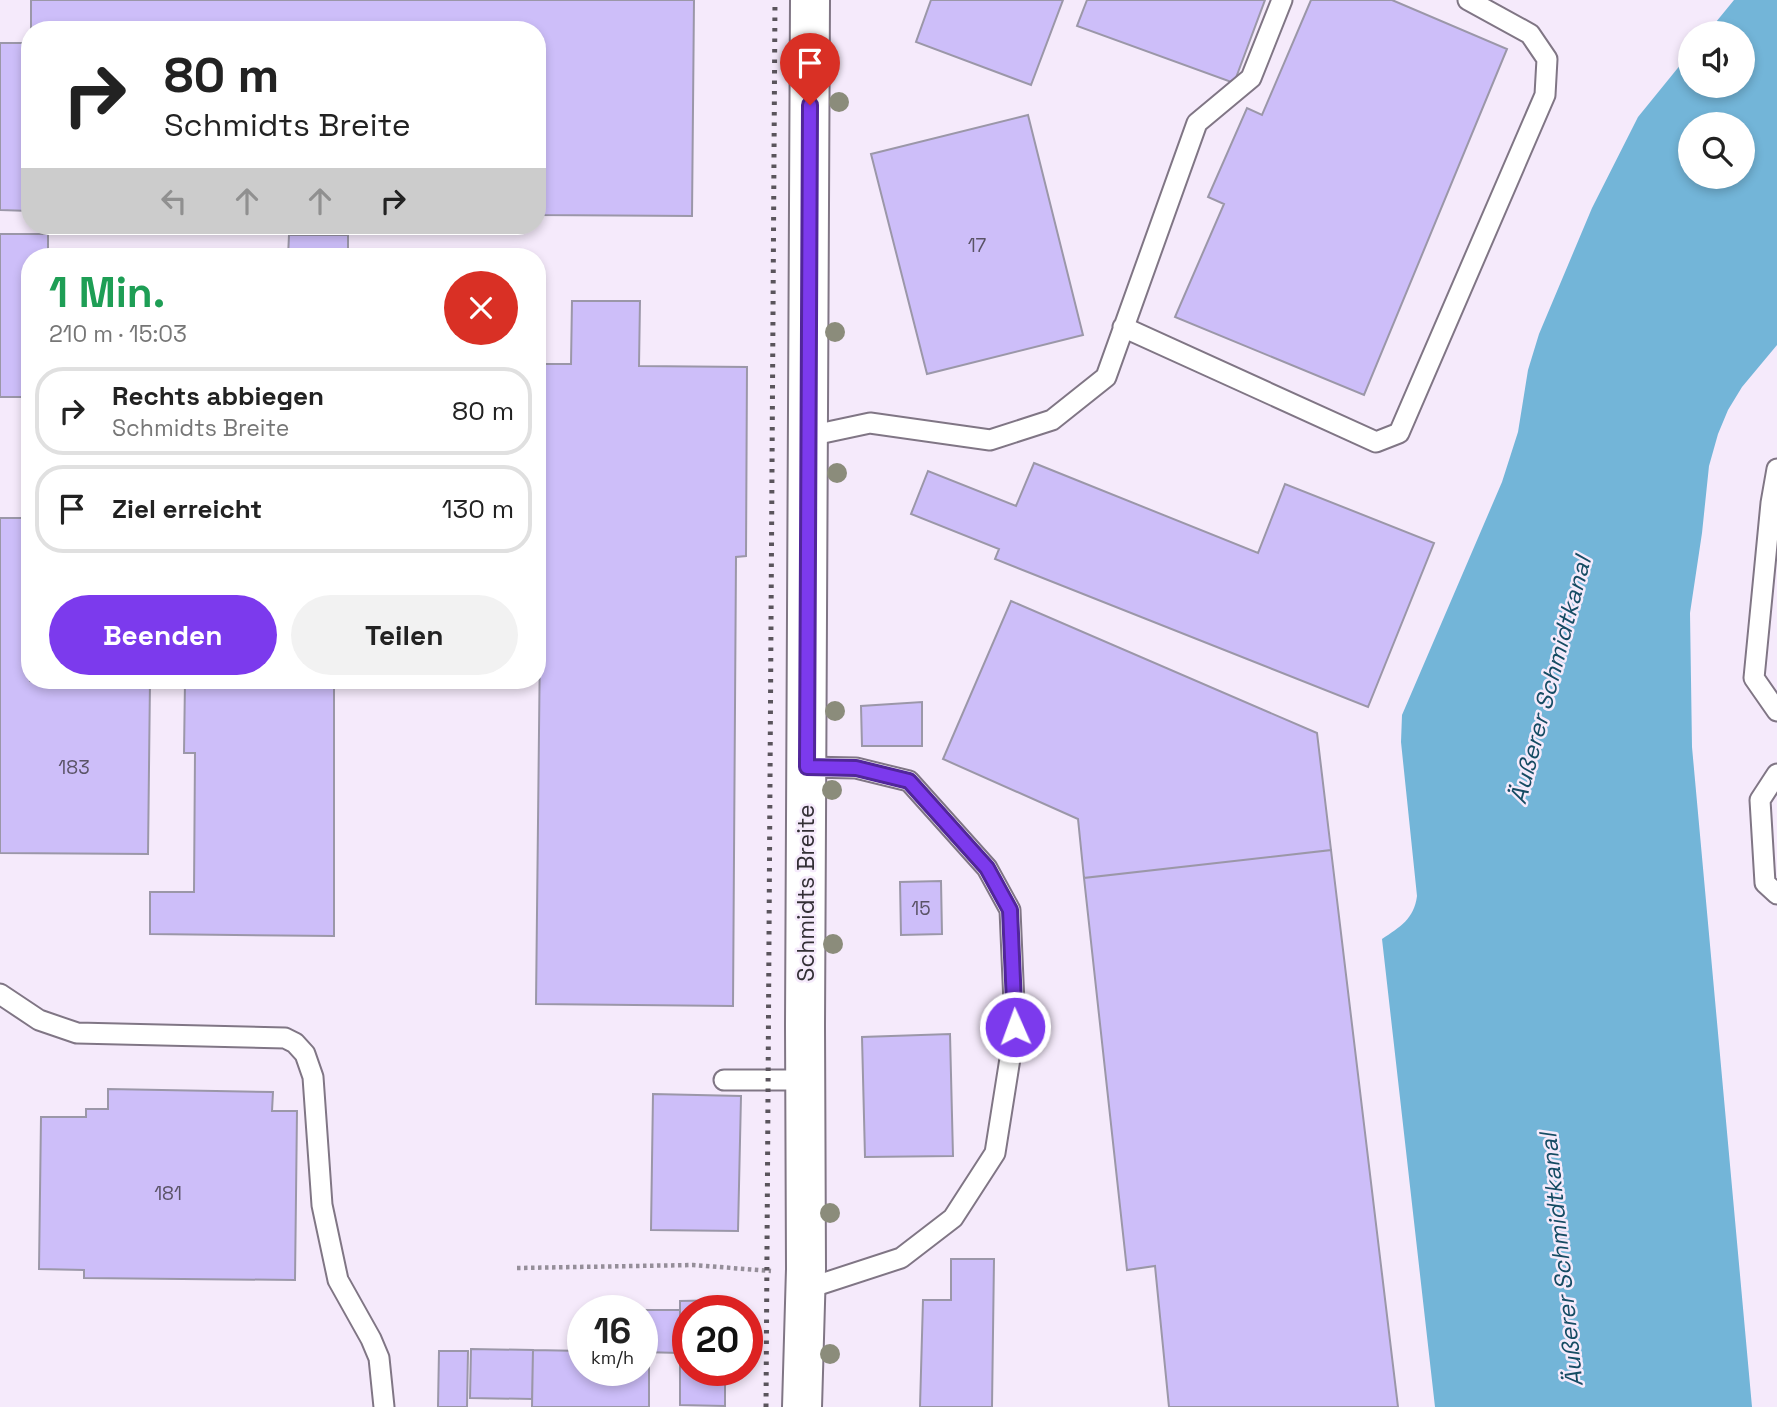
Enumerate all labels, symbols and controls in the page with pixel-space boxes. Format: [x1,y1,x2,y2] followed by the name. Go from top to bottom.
[1678,21,1755,189] map controls
[1678,21,1755,98] button: sound
[780,33,840,105] pin
[164,44,279,106] text: 80 m
[791,44,829,82] icon: arrive
[49,49,140,140] icon: right
[164,105,411,145] text: Schmidts Breite
[1678,112,1755,189] button: search
[155,182,193,220] icon: left
[228,182,266,220] icon: ahead
[301,182,339,220] icon: ahead
[374,182,412,220] icon: right
[968,233,987,258] house number: 17
[49,266,165,319] text: 1 Min.
[444,271,518,345] button: close
[49,319,187,349] text: 210 m · 15:03
[112,379,324,413] text: Rechts abbiegen
[53,392,91,430] icon: right
[452,394,514,428] text: 80 m
[112,413,289,443] text: Schmidts Breite
[53,490,91,528] icon: arrive
[112,492,262,526] text: Ziel erreicht
[442,492,514,526] text: 130 m
[1502,550,1599,807] water label: Äußerer Schmidtkanal
[49,595,277,675] button: Beenden
[291,595,518,675] button: Teilen
[58,755,90,780] house number: 183
[791,804,821,982] street label: Schmidts Breite
[911,896,931,921] house number: 15
[978,990,1052,1064] position arrow
[1532,1129,1590,1388] water label: Äußerer Schmidtkanal
[154,1181,182,1206] house number: 181
[672,1295,763,1386] speed limit sign: 20
[594,1309,631,1353] text: 16
[591,1346,634,1369] text: km/h

